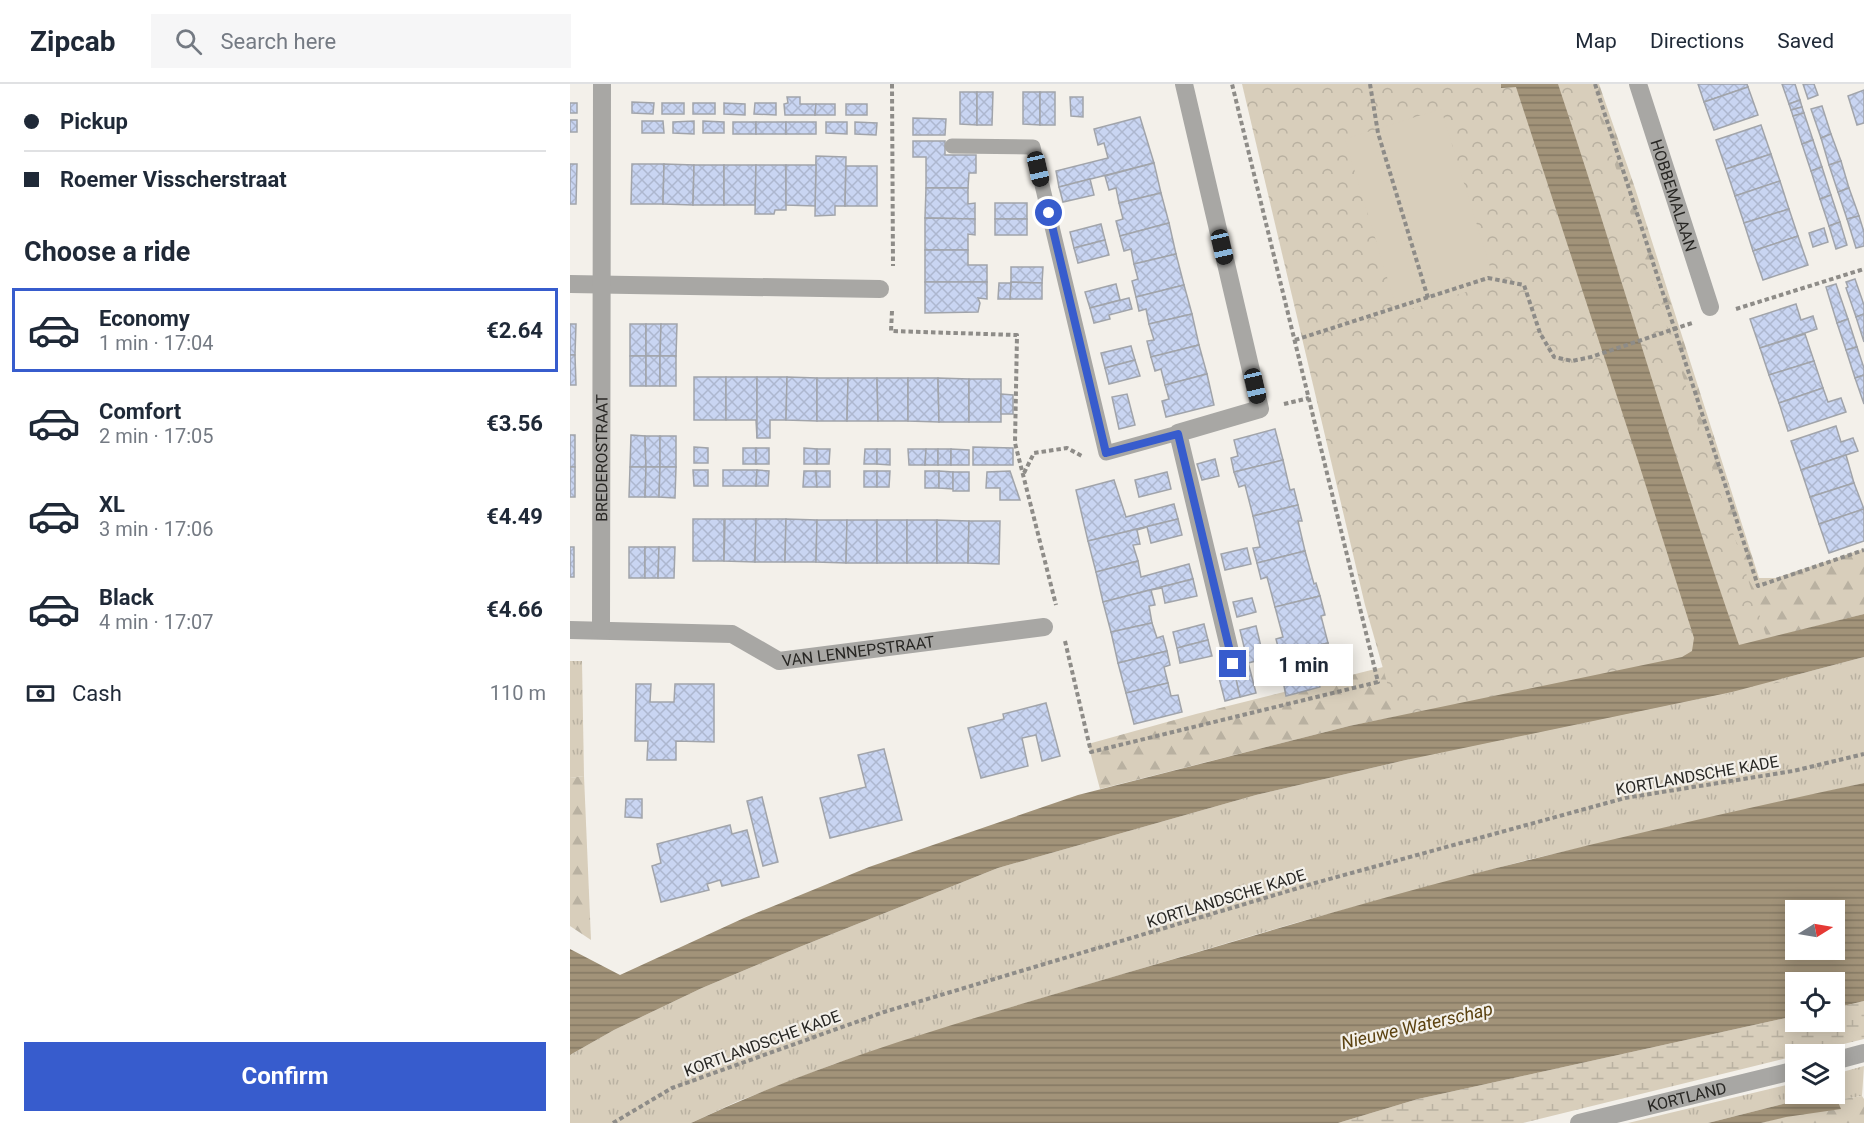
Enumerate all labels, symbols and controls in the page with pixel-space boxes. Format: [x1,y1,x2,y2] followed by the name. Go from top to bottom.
[151,14,571,68] search box
[30,25,115,58] text: Zipcab
[172,25,205,58] icon: search
[220,29,336,54] text: Search here
[1575,29,1617,53] text: Map
[1650,29,1744,53] text: Directions
[1777,29,1834,53] text: Saved
[60,109,128,134] text: Pickup
[1646,137,1700,254] street label: HOBBEMALAAN
[1025,149,1051,189] car
[60,167,287,192] text: Roemer Visscherstraat
[1035,199,1062,226] route start
[1209,227,1235,267] car
[24,236,190,268] text: Choose a ride
[27,303,81,357] icon: car
[99,306,190,331] text: Economy
[486,318,543,343] text: €2.64
[99,331,214,355] text: 1 min · 17:04
[1242,366,1268,406] car
[592,394,611,522] street label: BREDEROSTRAAT
[27,396,81,450] icon: car
[99,399,181,424] text: Comfort
[486,411,543,436] text: €3.56
[99,424,214,448] text: 2 min · 17:05
[27,489,81,543] icon: car
[99,492,125,517] text: XL
[486,504,543,529] text: €4.49
[99,517,214,541] text: 3 min · 17:06
[27,582,81,636] icon: car
[99,585,154,610] text: Black
[486,597,543,622] text: €4.66
[99,610,214,634] text: 4 min · 17:07
[781,632,936,671] street label: VAN LENNEPSTRAAT
[1254,643,1353,685] callout: 1 min
[1219,650,1246,677] route end
[1278,653,1329,677] text: 1 min
[24,677,57,710] icon: cash
[72,681,122,706] text: Cash
[490,681,546,705] text: 110 m
[1614,752,1780,799] street label: KORTLANDSCHE KADE
[1144,865,1308,932] street label: KORTLANDSCHE KADE
[1785,900,1845,960] north arrow
[1785,900,1845,1104] map controls
[1785,972,1845,1032] button: locate
[1339,998,1495,1053] water label: Nieuwe Waterschap
[681,1006,843,1081] street label: KORTLANDSCHE KADE
[24,1042,546,1111] button: Confirm
[1785,1044,1845,1104] button: layers
[1645,1078,1728,1116] street label: KORTLAND

